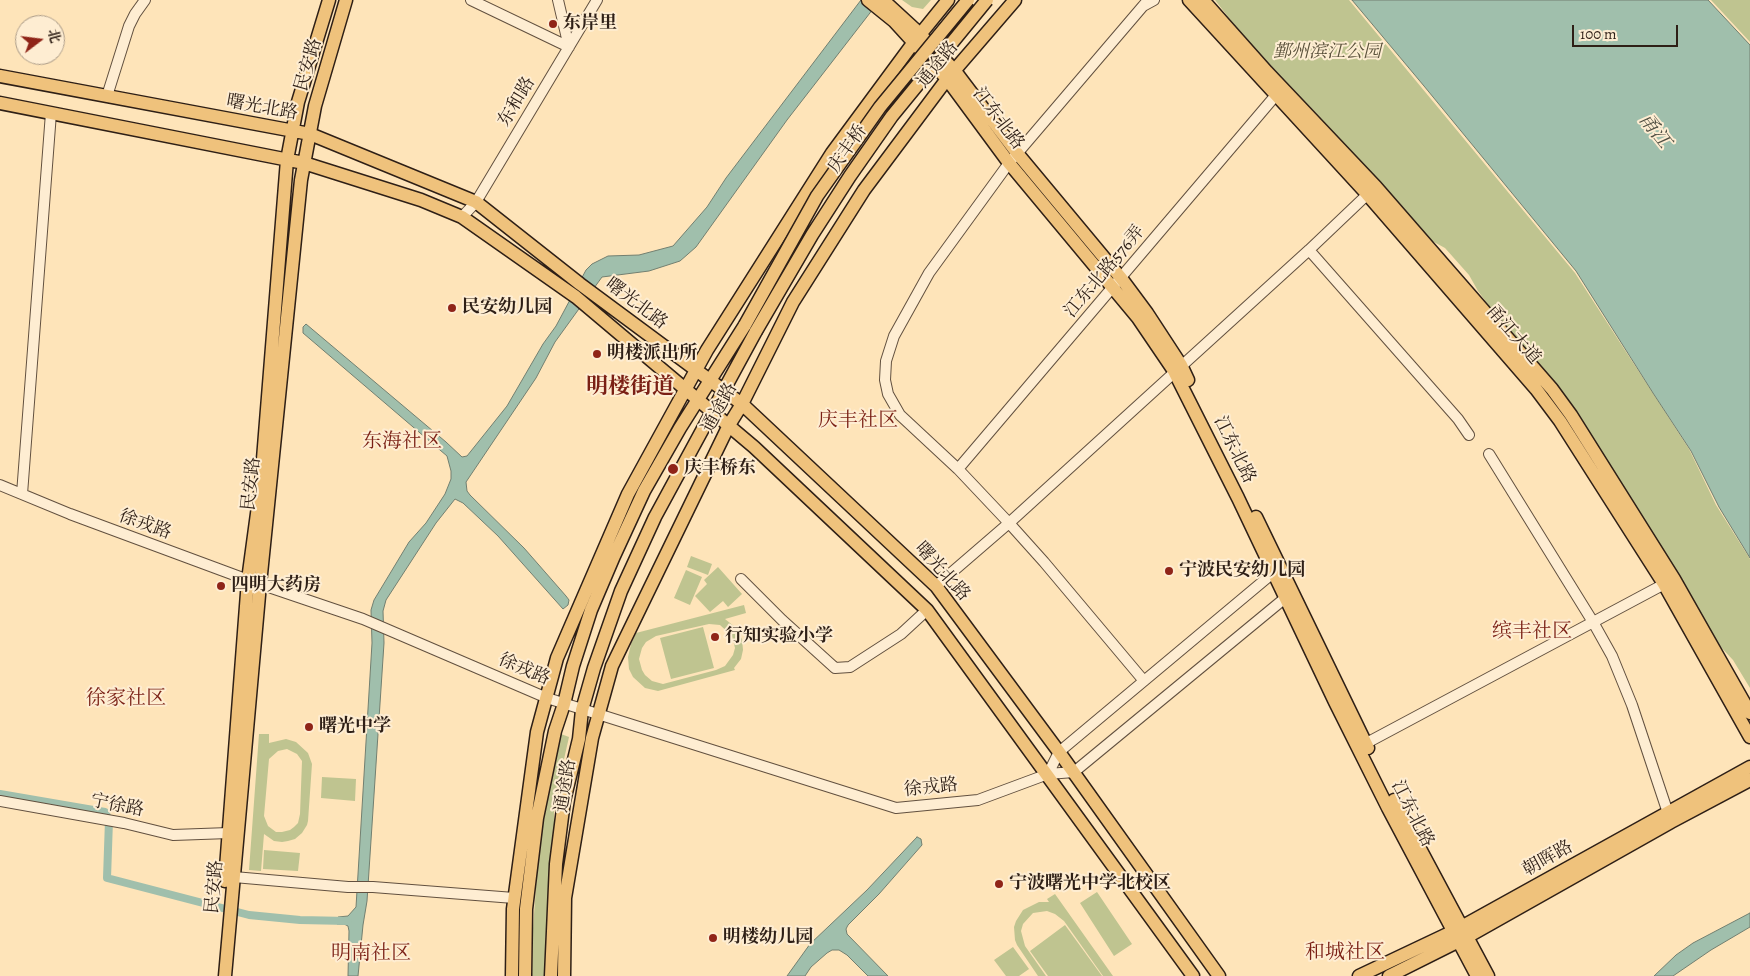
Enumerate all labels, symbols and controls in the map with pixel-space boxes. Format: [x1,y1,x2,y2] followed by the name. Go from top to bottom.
[563,13,617,35] place label: 东岸里
[15,15,65,65] north arrow
[1575,15,1681,47] scale bar
[547,18,559,30] marker: 东岸里
[1580,24,1617,44] text: 100 m
[43,27,65,45] text: 北
[291,36,327,94] street label: 民安路
[913,37,963,93] street label: 通途路
[1273,42,1381,64] park label: 鄞州滨江公园
[494,73,540,131] street label: 东和路
[968,84,1028,154] street label: 江东北路
[225,91,299,125] street label: 曙光北路
[1633,109,1675,153] water label: 甬江
[824,121,872,177] street label: 庆丰桥
[1060,222,1150,322] street label: 江东北路576弄
[601,274,671,334] street label: 曙光北路
[462,297,552,319] place label: 民安幼儿园
[1481,301,1545,369] street label: 甬江大道
[446,302,458,314] marker: 民安幼儿园
[607,343,697,365] place label: 明楼派出所
[591,348,603,360] marker: 明楼派出所
[586,375,674,401] district label: 明楼街道
[698,379,742,437] street label: 通途路
[818,409,898,433] district label: 庆丰社区
[1209,413,1259,487] street label: 江东北路
[362,430,442,454] district label: 东海社区
[238,456,266,512] street label: 民安路
[684,458,756,480] place label: 庆丰桥东
[666,462,680,476] marker: 庆丰桥东
[116,506,174,544] street label: 徐戎路
[910,538,974,606] street label: 曙光北路
[1179,560,1305,582] place label: 宁波民安幼儿园
[1163,565,1175,577] marker: 宁波民安幼儿园
[231,575,321,597] place label: 四明大药房
[215,580,227,592] marker: 四明大药房
[1492,620,1572,644] district label: 缤丰社区
[725,626,833,648] place label: 行知实验小学
[709,631,721,643] marker: 行知实验小学
[495,650,553,690] street label: 徐戎路
[86,687,166,711] district label: 徐家社区
[319,716,391,738] place label: 曙光中学
[303,721,315,733] marker: 曙光中学
[551,758,581,814] street label: 通途路
[903,774,959,802] street label: 徐戎路
[1386,777,1438,851] street label: 江东北路
[88,790,146,822] street label: 宁徐路
[1519,836,1577,882] street label: 朝晖路
[202,859,228,915] street label: 民安路
[1009,873,1171,895] place label: 宁波曙光中学北校区
[993,878,1005,890] marker: 宁波曙光中学北校区
[723,927,813,949] place label: 明楼幼儿园
[707,932,719,944] marker: 明楼幼儿园
[1305,941,1385,965] district label: 和城社区
[331,942,411,966] district label: 明南社区

